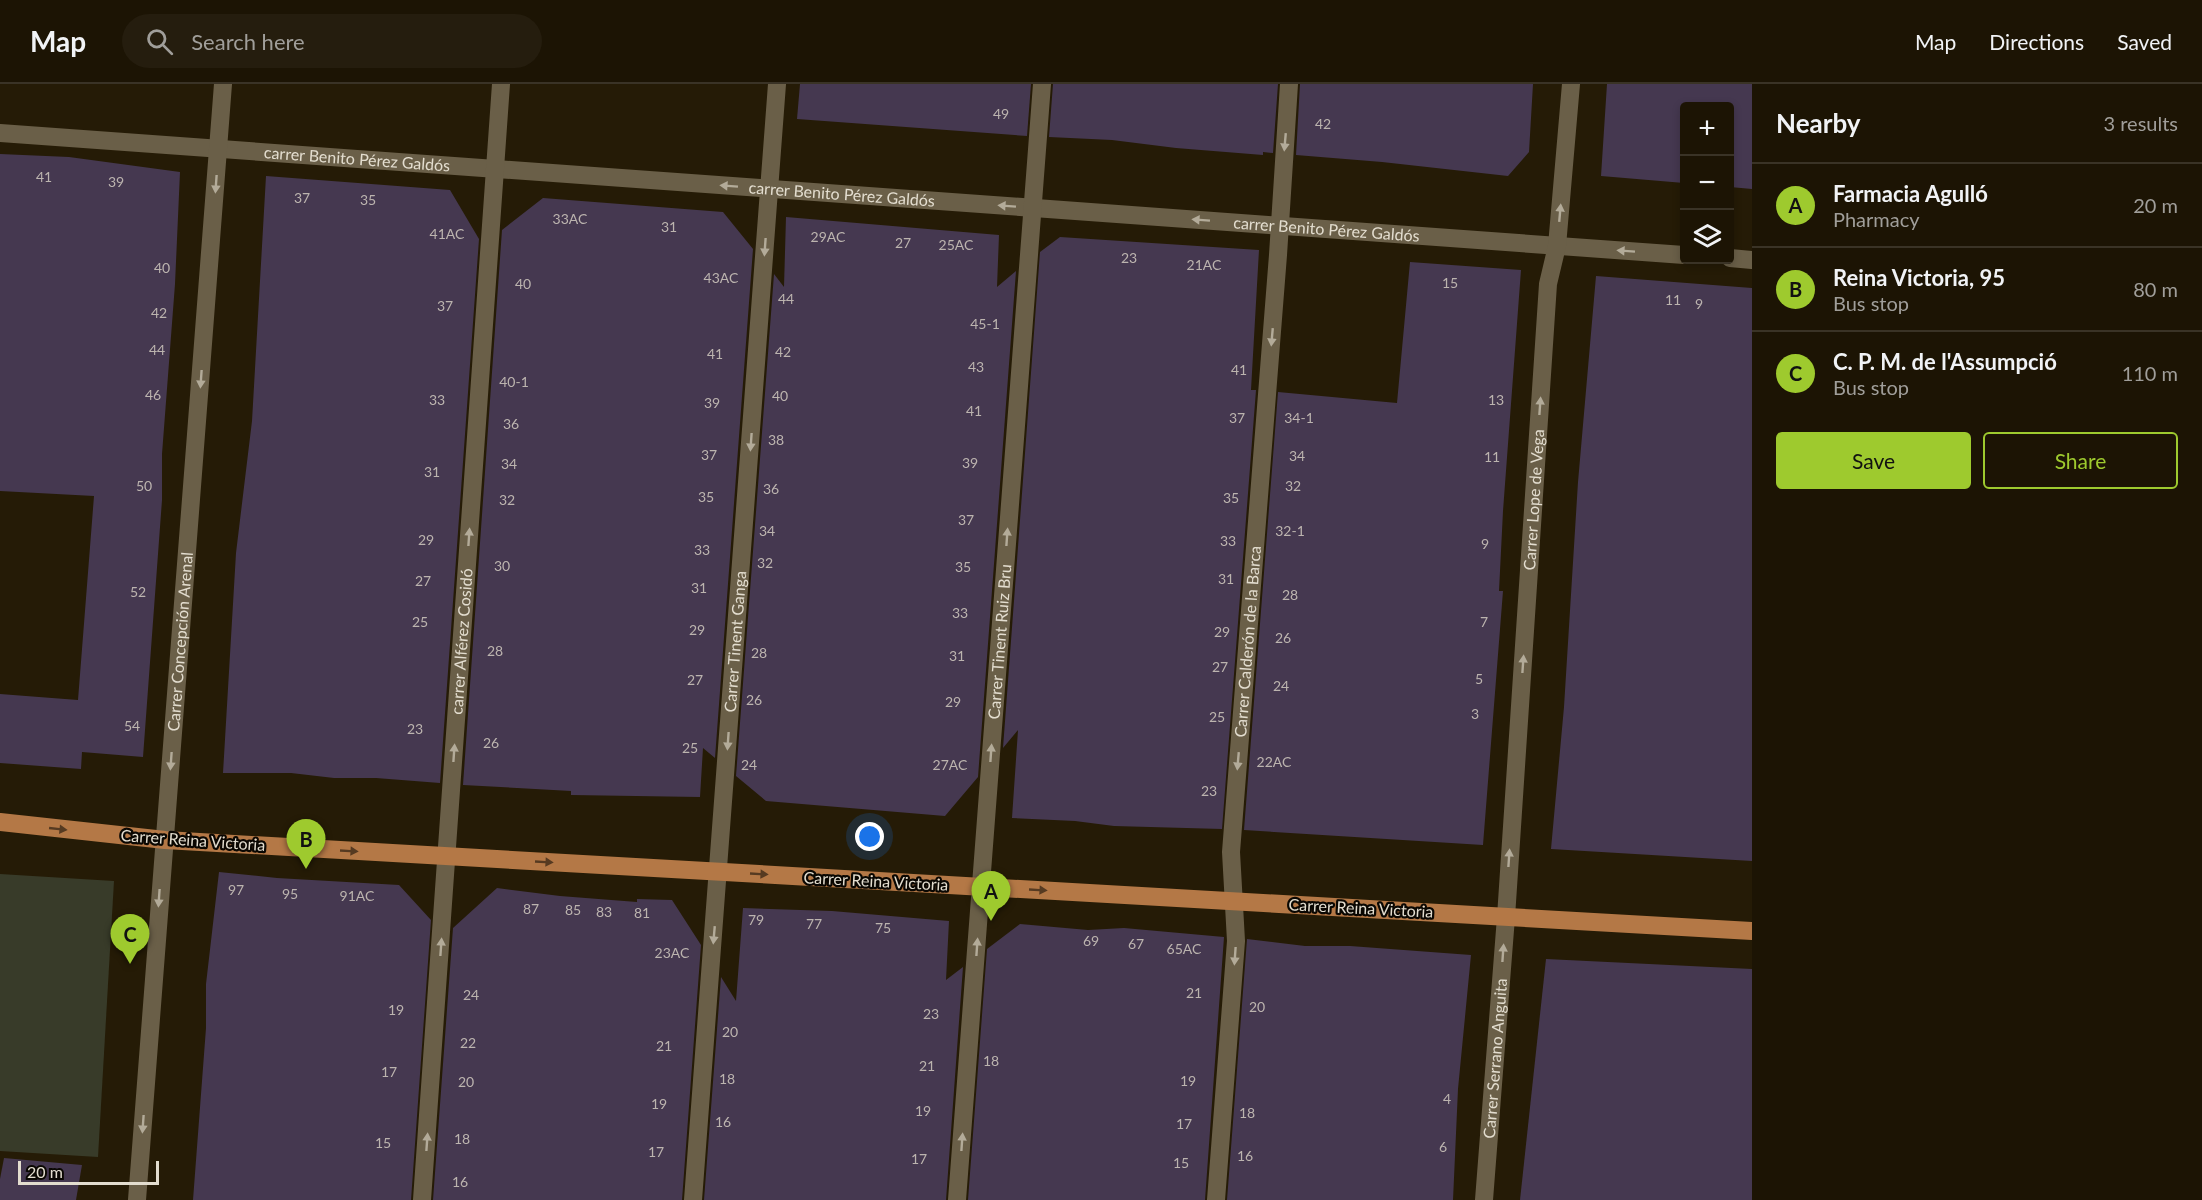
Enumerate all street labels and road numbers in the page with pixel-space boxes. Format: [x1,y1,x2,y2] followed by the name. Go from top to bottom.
[263,142,451,175] street label: carrer Benito Pérez Galdós
[748,177,936,210] street label: carrer Benito Pérez Galdós
[1233,212,1420,245] street label: carrer Benito Pérez Galdós
[1519,428,1547,571] street label: Carrer Lope de Vega
[1230,545,1264,738] street label: Carrer Calderón de la Barca
[163,551,196,732] street label: Carrer Concepción Arenal
[984,563,1014,720] street label: Carrer Tinent Ruiz Bru
[446,568,476,715] street label: carrer Alférez Cosidó
[720,570,749,713] street label: Carrer Tinent Ganga
[120,825,266,854] street label: Carrer Reina Victoria
[803,867,949,894] street label: Carrer Reina Victoria
[1288,894,1434,921] street label: Carrer Reina Victoria
[1479,978,1510,1139] street label: Carrer Serrano Anguita

